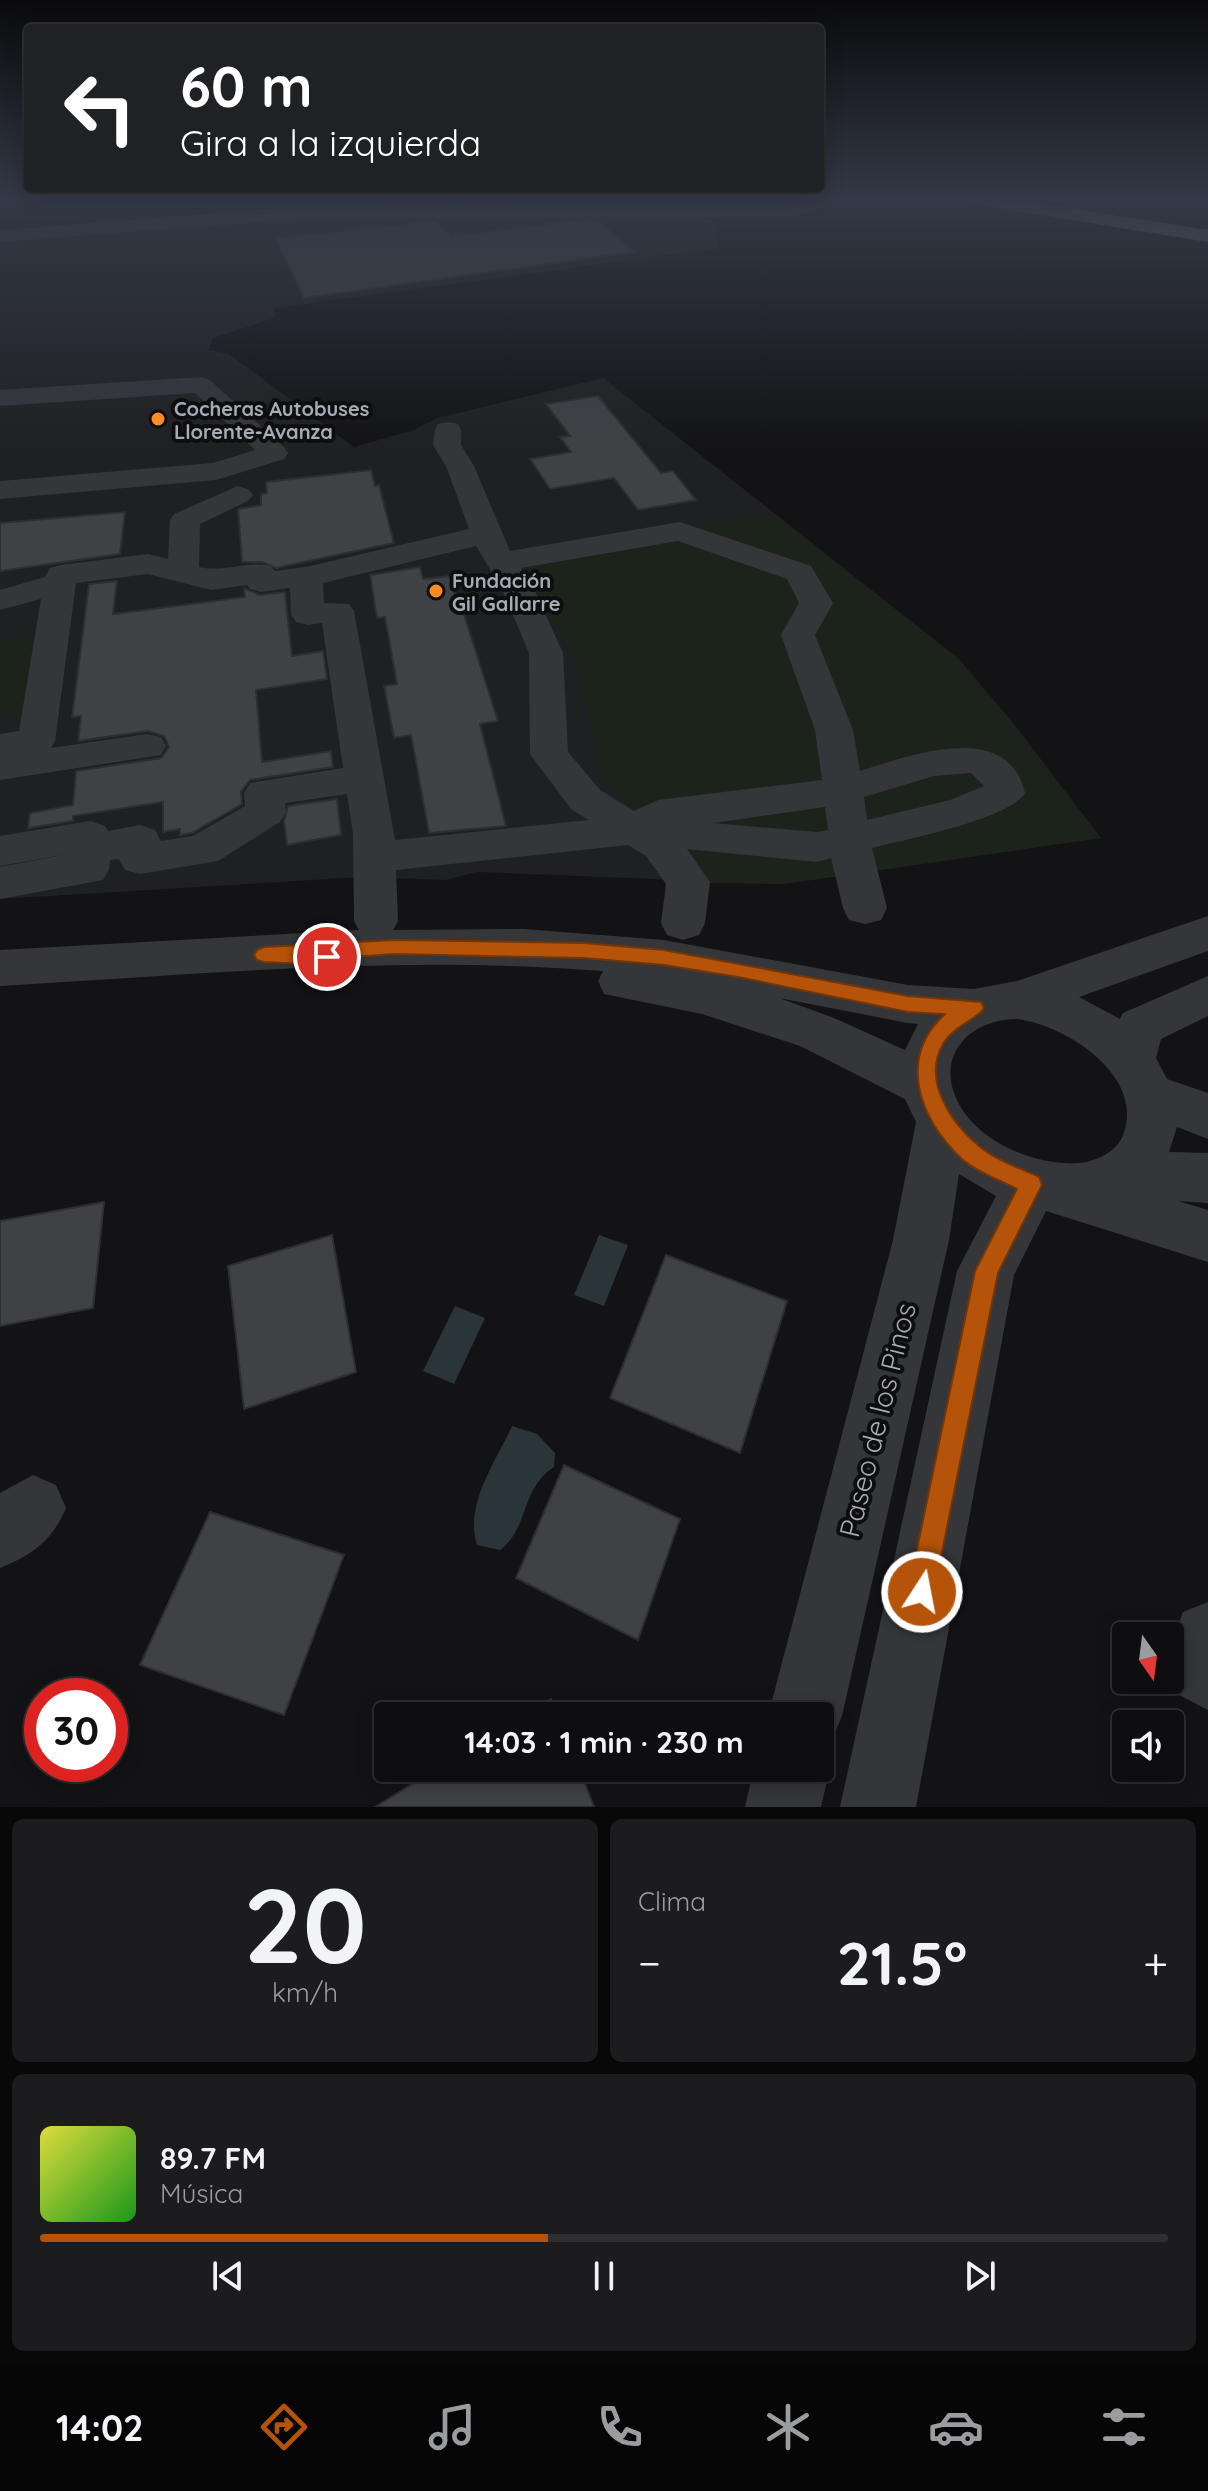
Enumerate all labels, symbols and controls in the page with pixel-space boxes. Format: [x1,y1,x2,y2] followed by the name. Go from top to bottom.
[180,51,313,121] text: 60 m
[48,56,152,160] icon: left
[180,120,481,165] text: Gira a la izquierda
[174,396,369,444] place label: Cocheras Autobuses Llorente-Avanza
[149,410,167,428] marker: Cocheras Autobuses Llorente-Avanza
[452,568,560,616] place label: Fundación Gil Gallarre
[427,582,445,600] marker: Fundación Gil Gallarre
[293,923,361,991] pin
[305,935,349,979] icon: arrive
[831,1299,923,1541] street label: Paseo de los Pinos
[880,1550,964,1634] position arrow
[1112,1622,1184,1694] north arrow
[1112,1622,1184,1782] map controls
[24,1678,128,1782] speed limit sign: 30
[1112,1710,1184,1782] button: sound
[464,1723,744,1761] text: 14:03 · 1 min · 230 m
[243,1859,367,1989] text: 20
[638,1885,706,1918] text: Clima
[837,1925,967,2000] text: 21.5°
[638,1935,661,1990] text: −
[1143,1935,1168,1990] text: +
[272,1976,338,2009] text: km/h
[160,2139,266,2177] text: 89.7 FM
[160,2177,243,2210] text: Música
[206,2254,250,2298] icon: previous
[582,2254,626,2298] icon: pause
[958,2254,1002,2298] icon: next
[256,2399,312,2455] icon: directions
[424,2399,480,2455] icon: music
[592,2399,648,2455] icon: phone
[760,2399,816,2455] icon: climate
[928,2399,984,2455] icon: car
[1096,2399,1152,2455] icon: filters
[56,2405,144,2450] text: 14:02

